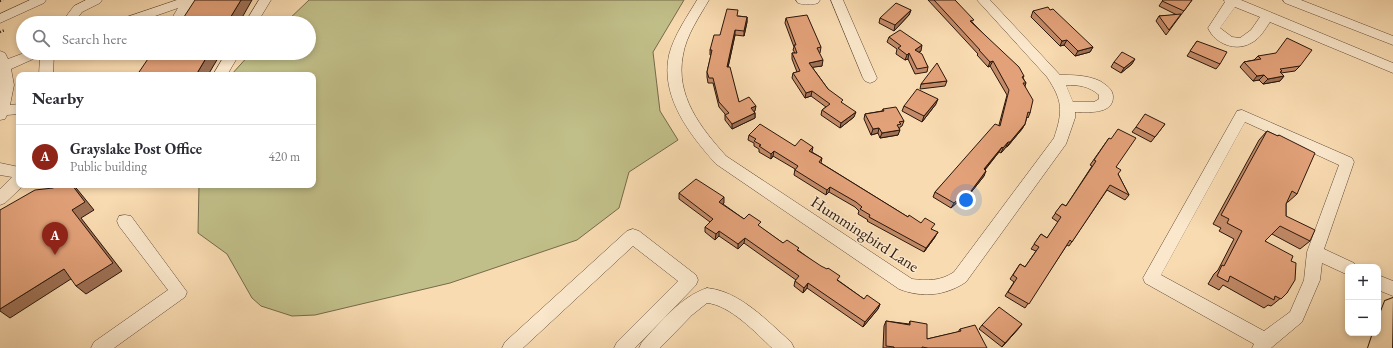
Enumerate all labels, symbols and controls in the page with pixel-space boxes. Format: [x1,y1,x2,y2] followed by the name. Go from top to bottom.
[16,16,316,60] search box
[30,27,52,49] icon: search
[62,29,127,48] text: Search here
[32,87,84,109] text: Nearby
[70,139,202,158] text: Grayslake Post Office
[40,148,50,165] text: A
[269,148,300,165] text: 420 m
[70,158,147,175] text: Public building
[956,190,976,210] your location
[807,191,923,277] street label: Hummingbird Lane
[42,222,68,255] pin: A
[1345,264,1381,336] map controls
[1345,264,1381,300] button: +
[1345,300,1381,336] button: −

